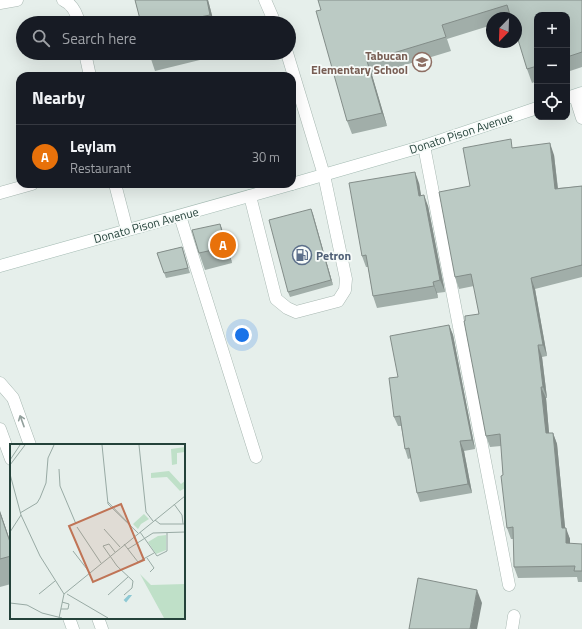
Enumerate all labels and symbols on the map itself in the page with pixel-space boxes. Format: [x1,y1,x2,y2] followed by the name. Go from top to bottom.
[486,12,522,48] north arrow
[311,46,408,79] place label: Tabucan Elementary School
[411,51,433,73] school or university icon: Tabucan Elementary School
[407,107,515,159] street label: Donato Pison Avenue
[91,202,201,248] street label: Donato Pison Avenue
[210,230,236,260] pin: A
[291,244,313,266] fuel station icon: Petron
[316,246,351,265] place label: Petron
[232,325,252,345] your location
[17,416,25,428] one-way arrow
[10,444,185,619] inset map

